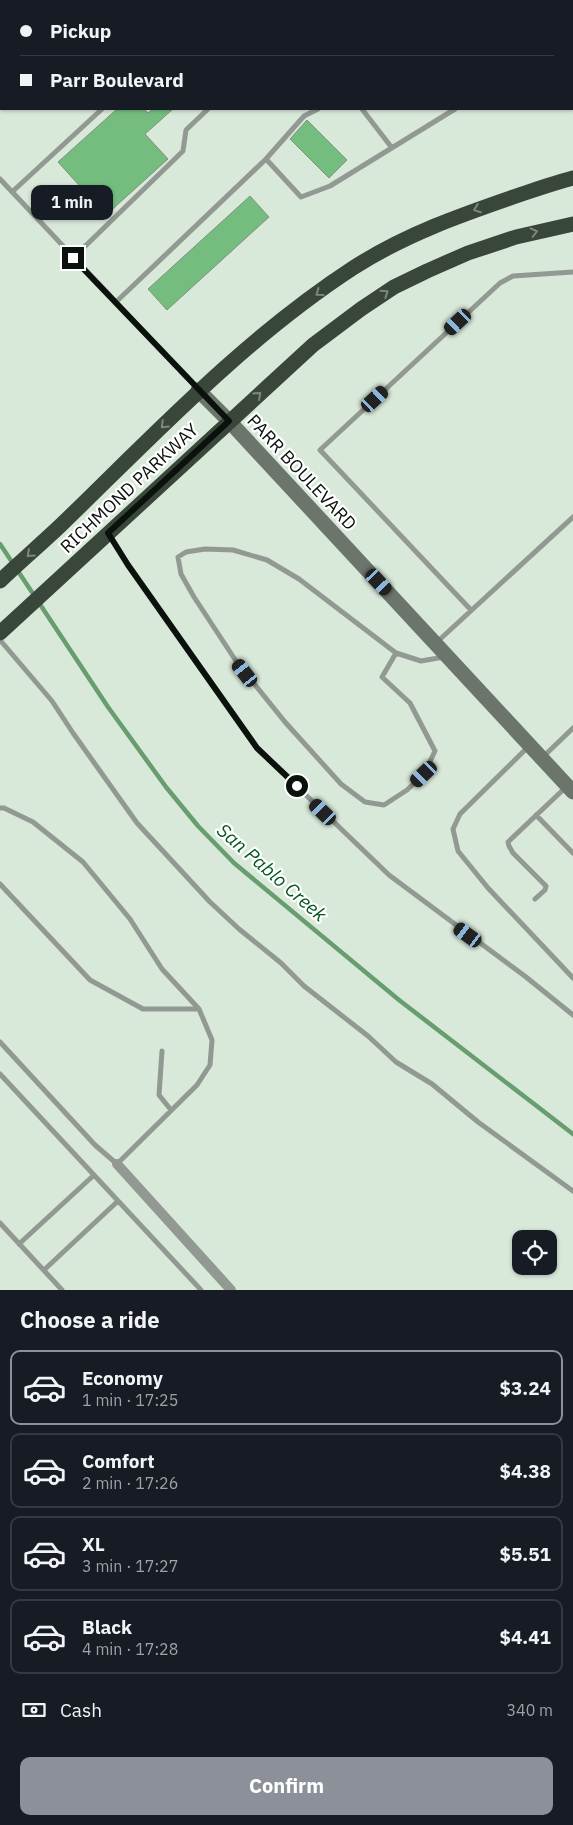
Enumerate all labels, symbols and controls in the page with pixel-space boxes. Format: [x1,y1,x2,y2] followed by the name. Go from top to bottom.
[50,19,111,43] text: Pickup
[50,68,184,92] text: Parr Boulevard
[32,186,114,220] callout: 1 min
[51,192,93,212] text: 1 min
[473,203,482,213] one-way arrow
[530,227,539,238] one-way arrow
[62,247,84,269] route end
[315,287,324,296] one-way arrow
[379,290,388,299] one-way arrow
[441,306,474,338] car
[358,383,391,415] car
[253,392,262,401] one-way arrow
[242,409,362,535] street label: PARR BOULEVARD
[55,418,203,558] street label: RICHMOND PARKWAY
[160,419,169,428] one-way arrow
[27,548,36,557] one-way arrow
[363,566,394,598] car
[229,657,260,689] car
[407,758,440,790] car
[286,775,308,797] route start
[306,796,339,828] car
[212,818,333,927] water label: San Pablo Creek
[451,920,484,950] car
[512,1230,557,1275] map controls
[512,1230,557,1275] button: locate
[20,1305,160,1334] text: Choose a ride
[22,1365,67,1410] icon: car
[82,1366,163,1390] text: Economy
[499,1376,551,1400] text: $3.24
[82,1390,178,1410] text: 1 min · 17:25
[22,1448,67,1493] icon: car
[82,1449,155,1473] text: Comfort
[499,1459,551,1483] text: $4.38
[82,1473,178,1493] text: 2 min · 17:26
[22,1531,67,1576] icon: car
[82,1532,105,1556] text: XL
[499,1542,551,1566] text: $5.51
[82,1556,178,1576] text: 3 min · 17:27
[22,1614,67,1659] icon: car
[82,1615,132,1639] text: Black
[499,1625,551,1649] text: $4.41
[82,1639,178,1659] text: 4 min · 17:28
[20,1696,48,1724] icon: cash
[60,1698,102,1722] text: Cash
[506,1700,553,1720] text: 340 m
[20,1757,553,1815] button: Confirm

